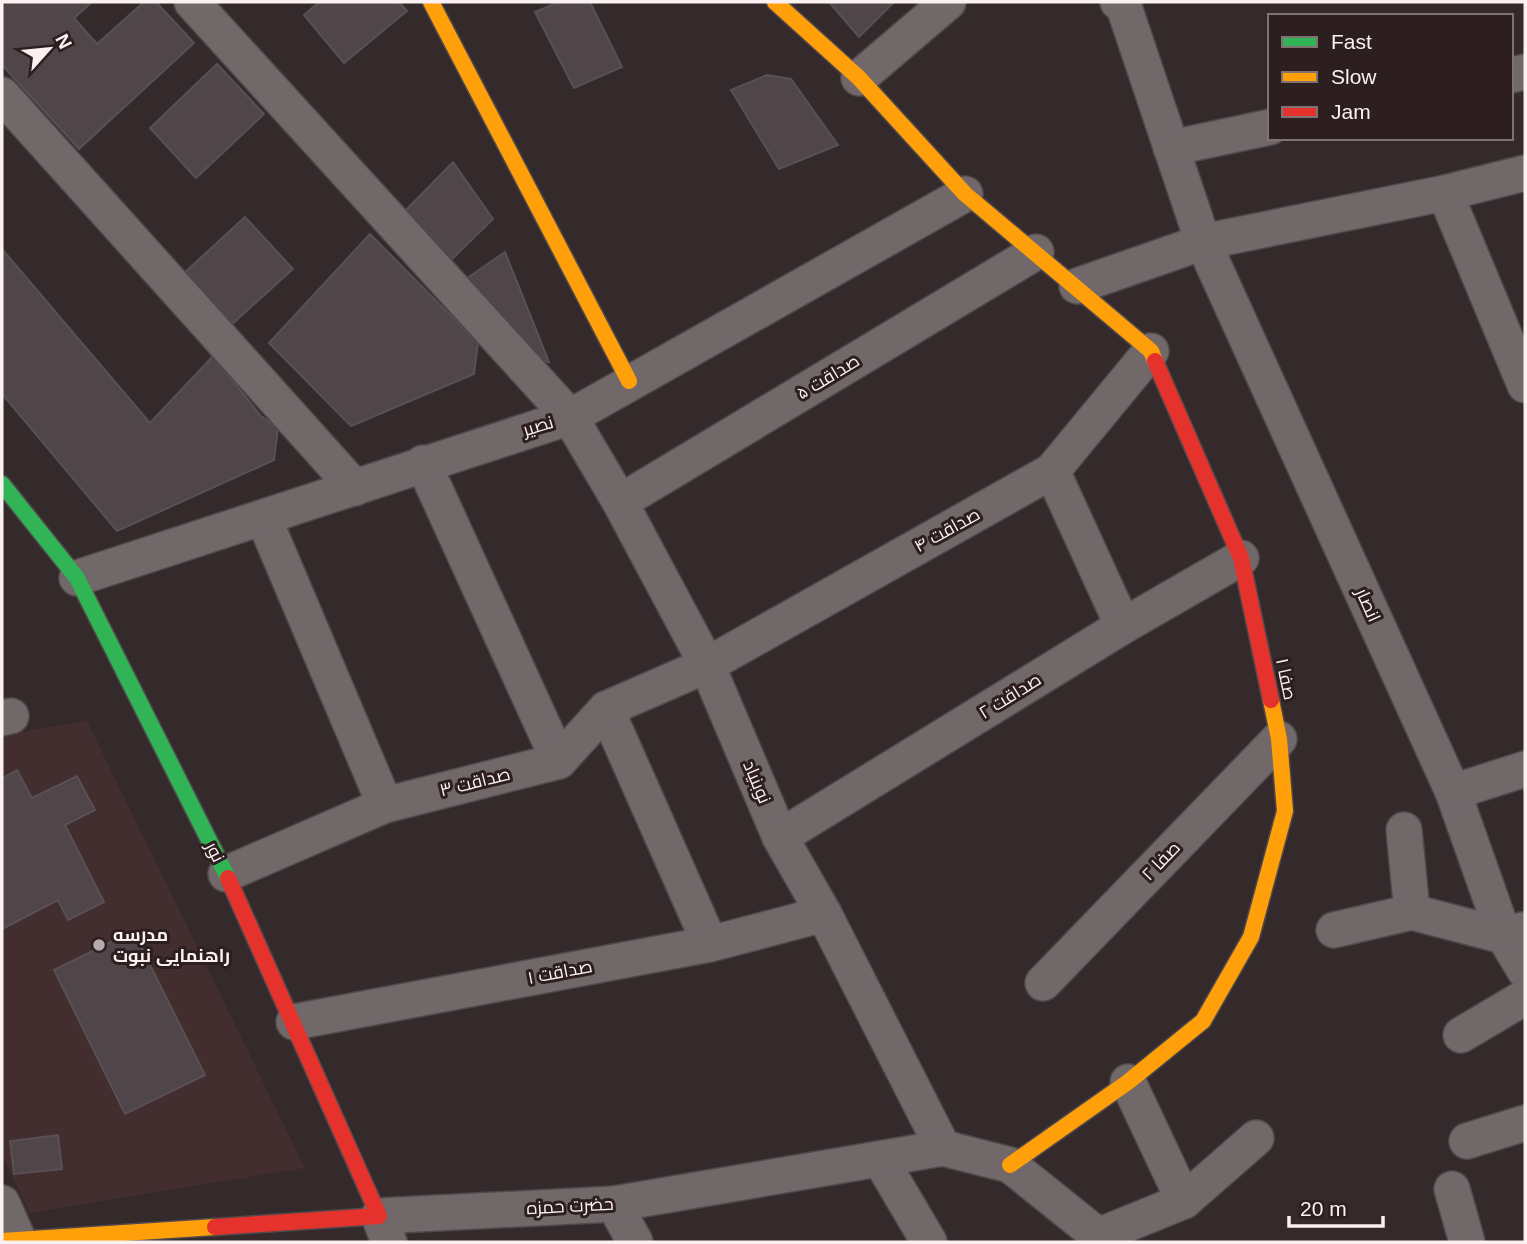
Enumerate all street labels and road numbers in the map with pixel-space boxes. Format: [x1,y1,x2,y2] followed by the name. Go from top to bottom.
[793,350,863,404] street label: صداقت ۵
[519,412,556,441] street label: نصیر
[911,504,983,556] street label: صداقت ۴
[1350,584,1384,625] street label: انصار
[1272,656,1300,702] street label: صفا ۱
[975,669,1045,723] street label: صداقت ۲
[738,758,775,807] street label: نوبنیاد
[438,764,512,800] street label: صداقت ۳
[1138,837,1184,885] street label: صفا ۲
[200,838,228,866] street label: نور
[526,956,594,988] street label: صداقت ۱
[526,1194,614,1219] street label: حضرت حمزه

